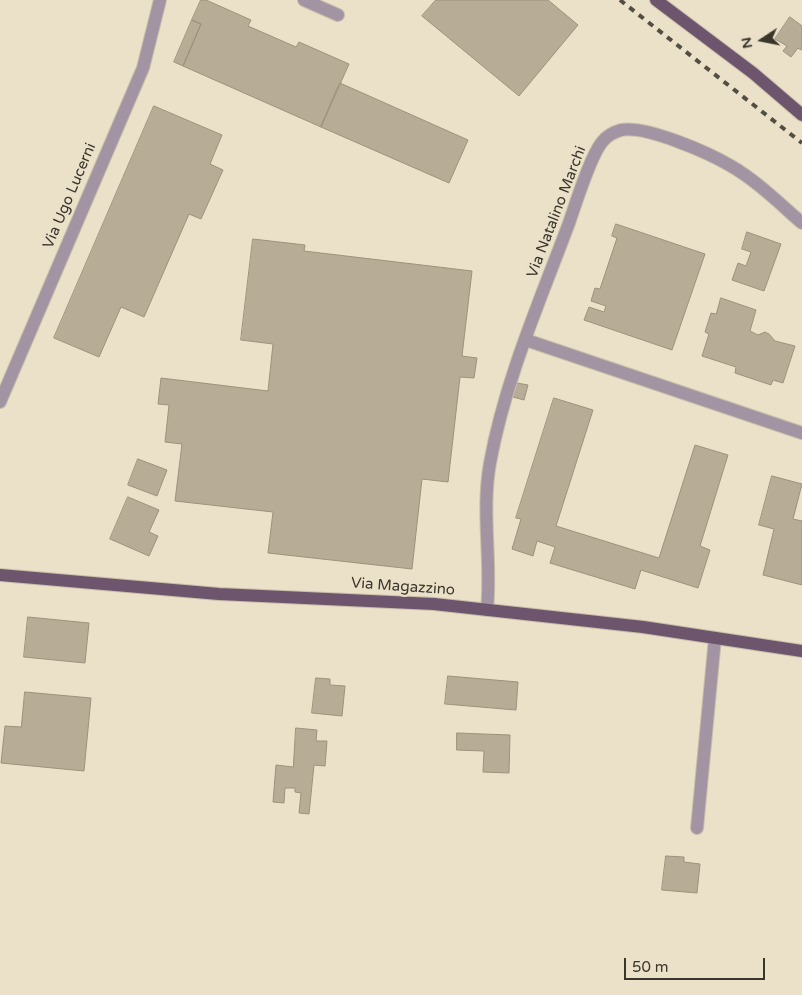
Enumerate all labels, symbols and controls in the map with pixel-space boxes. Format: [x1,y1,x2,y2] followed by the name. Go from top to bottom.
[737,15,787,65] north arrow
[737,36,756,50] text: N
[40,141,100,251] street label: Via Ugo Lucerni
[524,144,590,280] street label: Via Natalino Marchi
[350,574,456,600] street label: Via Magazzino
[627,948,768,980] scale bar
[632,958,669,976] text: 50 m

